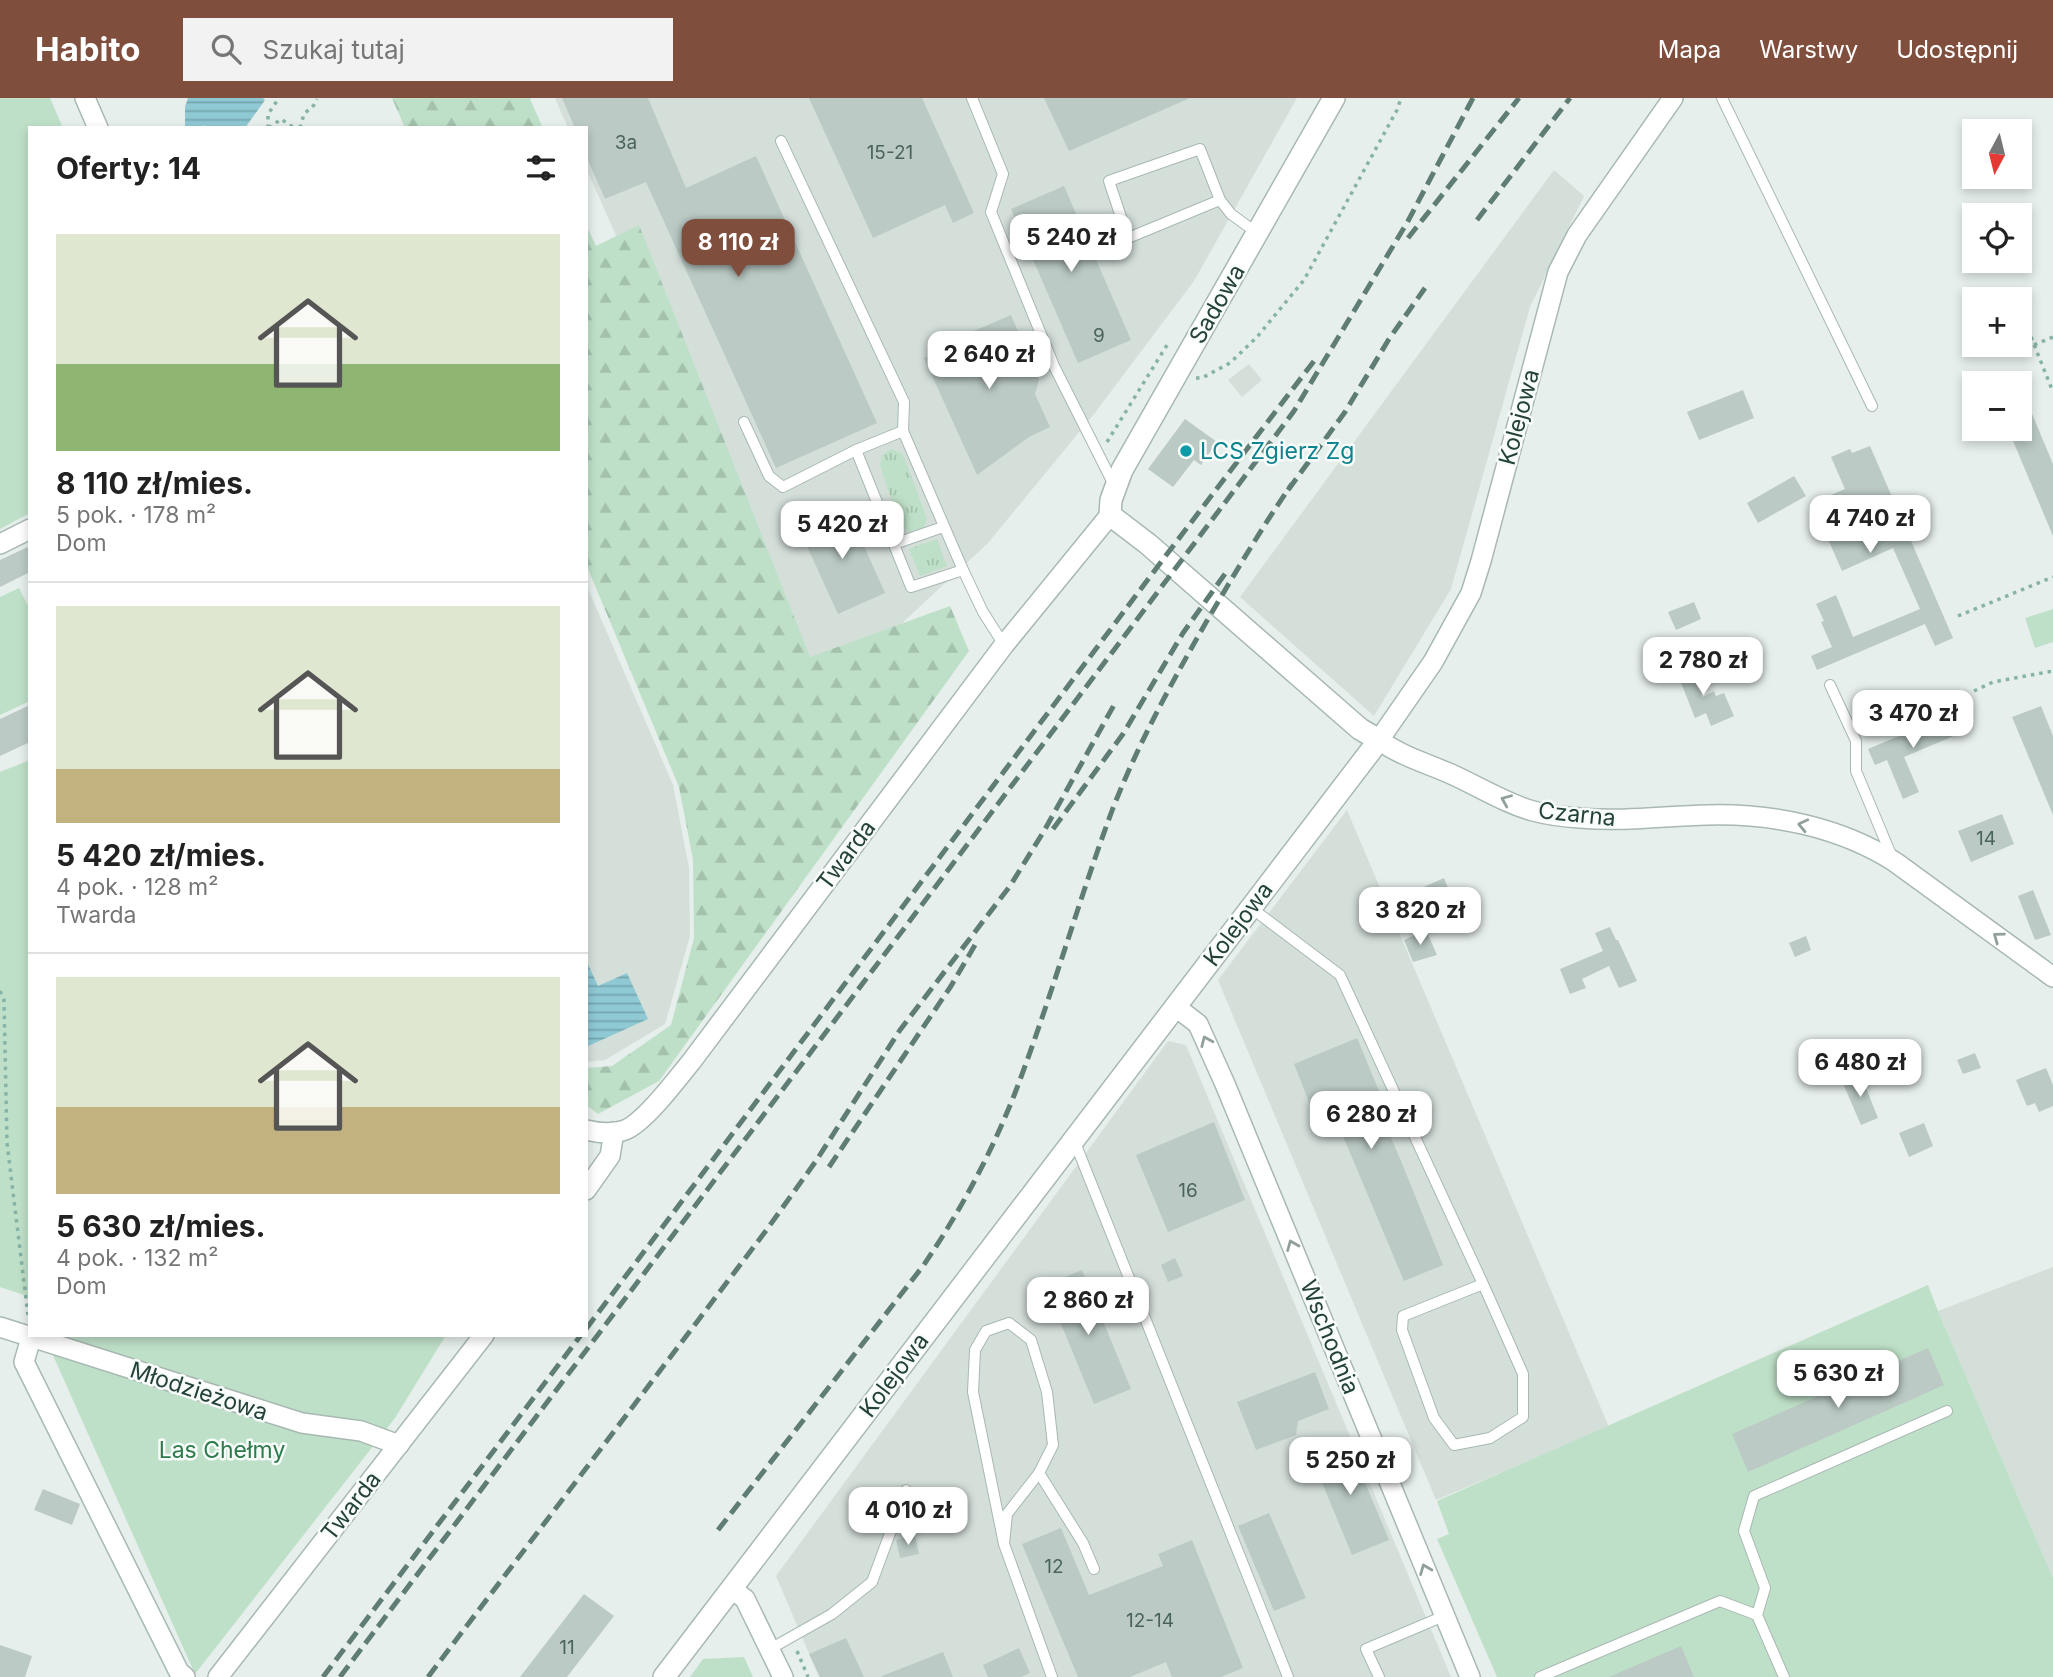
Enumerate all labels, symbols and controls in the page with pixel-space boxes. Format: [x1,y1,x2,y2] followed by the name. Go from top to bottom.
[183,18,673,81] search box
[35,29,141,69] text: Habito
[207,30,245,68] icon: search
[263,34,405,65] text: Szukaj tutaj
[1658,35,1721,64] text: Mapa
[1759,35,1858,64] text: Warstwy
[1896,35,2018,64] text: Udostępnij
[1962,119,2032,189] north arrow
[1962,119,2032,441] map controls
[615,131,637,154] house number: 3a
[867,141,913,164] house number: 15-21
[522,149,560,187] icon: filters
[56,150,201,186] text: Oferty: 14
[1962,203,2032,273] button: locate
[999,214,1143,274] pin: 5 240 zł
[666,220,810,279] pin: 8 110 zł
[1026,223,1116,251] text: 5 240 zł
[698,228,778,256] text: 8 110 zł
[1183,259,1251,349] street label: Sadowa
[245,280,371,406] icon: home
[1962,287,2032,357] button: +
[1093,324,1105,347] house number: 9
[917,331,1061,391] pin: 2 640 zł
[944,340,1034,368] text: 2 640 zł
[1493,366,1545,468] street label: Kolejowa
[1962,371,2032,441] button: −
[1200,437,1354,465] place label: LCS Zgierz Zg
[1178,443,1194,459] marker: LCS Zgierz Zg
[56,465,253,501] text: 8 110 zł/mies.
[1798,496,1942,555] pin: 4 740 zł
[56,501,216,529] text: 5 pok. · 178 m²
[770,502,914,561] pin: 5 420 zł
[1826,504,1914,532] text: 4 740 zł
[797,510,887,538] text: 5 420 zł
[56,529,107,557] text: Dom
[1631,638,1775,697] pin: 2 780 zł
[1659,646,1747,674] text: 2 780 zł
[245,652,371,778] icon: home
[1841,690,1985,750] pin: 3 470 zł
[1868,699,1958,727] text: 3 470 zł
[1500,794,1513,808] one-way arrow
[1537,796,1617,832] street label: Czarna
[811,814,881,896] street label: Twarda
[1797,818,1809,833] one-way arrow
[1976,827,1996,850] house number: 14
[56,837,266,873] text: 5 420 zł/mies.
[56,873,218,901] text: 4 pok. · 128 m²
[1197,876,1279,972] street label: Kolejowa
[1348,888,1492,947] pin: 3 820 zł
[1375,896,1465,924] text: 3 820 zł
[56,901,136,929] text: Twarda
[1993,933,2006,945] one-way arrow
[245,1023,371,1149] icon: home
[1200,1036,1214,1048] one-way arrow
[1788,1040,1932,1099] pin: 6 480 zł
[1814,1048,1906,1076] text: 6 480 zł
[1299,1091,1443,1151] pin: 6 280 zł
[1326,1100,1416,1128] text: 6 280 zł
[1178,1179,1198,1202] house number: 16
[56,1208,266,1244] text: 5 630 zł/mies.
[1286,1240,1300,1252] one-way arrow
[56,1244,218,1272] text: 4 pok. · 132 m²
[56,1272,107,1300] text: Dom
[1294,1276,1366,1398] street label: Wschodnia
[1016,1278,1160,1337] pin: 2 860 zł
[1043,1286,1133,1314] text: 2 860 zł
[853,1327,935,1423] street label: Kolejowa
[1766,1350,1910,1410] pin: 5 630 zł
[127,1356,271,1426] street label: Młodzieżowa
[1793,1359,1883,1387] text: 5 630 zł
[159,1436,285,1464] park label: Las Chełmy
[1278,1438,1422,1497] pin: 5 250 zł
[1305,1446,1395,1474] text: 5 250 zł
[315,1466,387,1546] street label: Twarda
[836,1488,980,1547] pin: 4 010 zł
[865,1496,951,1524] text: 4 010 zł
[1044,1555,1064,1578] house number: 12
[1419,1563,1433,1576] one-way arrow
[1126,1609,1174,1632] house number: 12-14
[559,1636,575,1659] house number: 11

